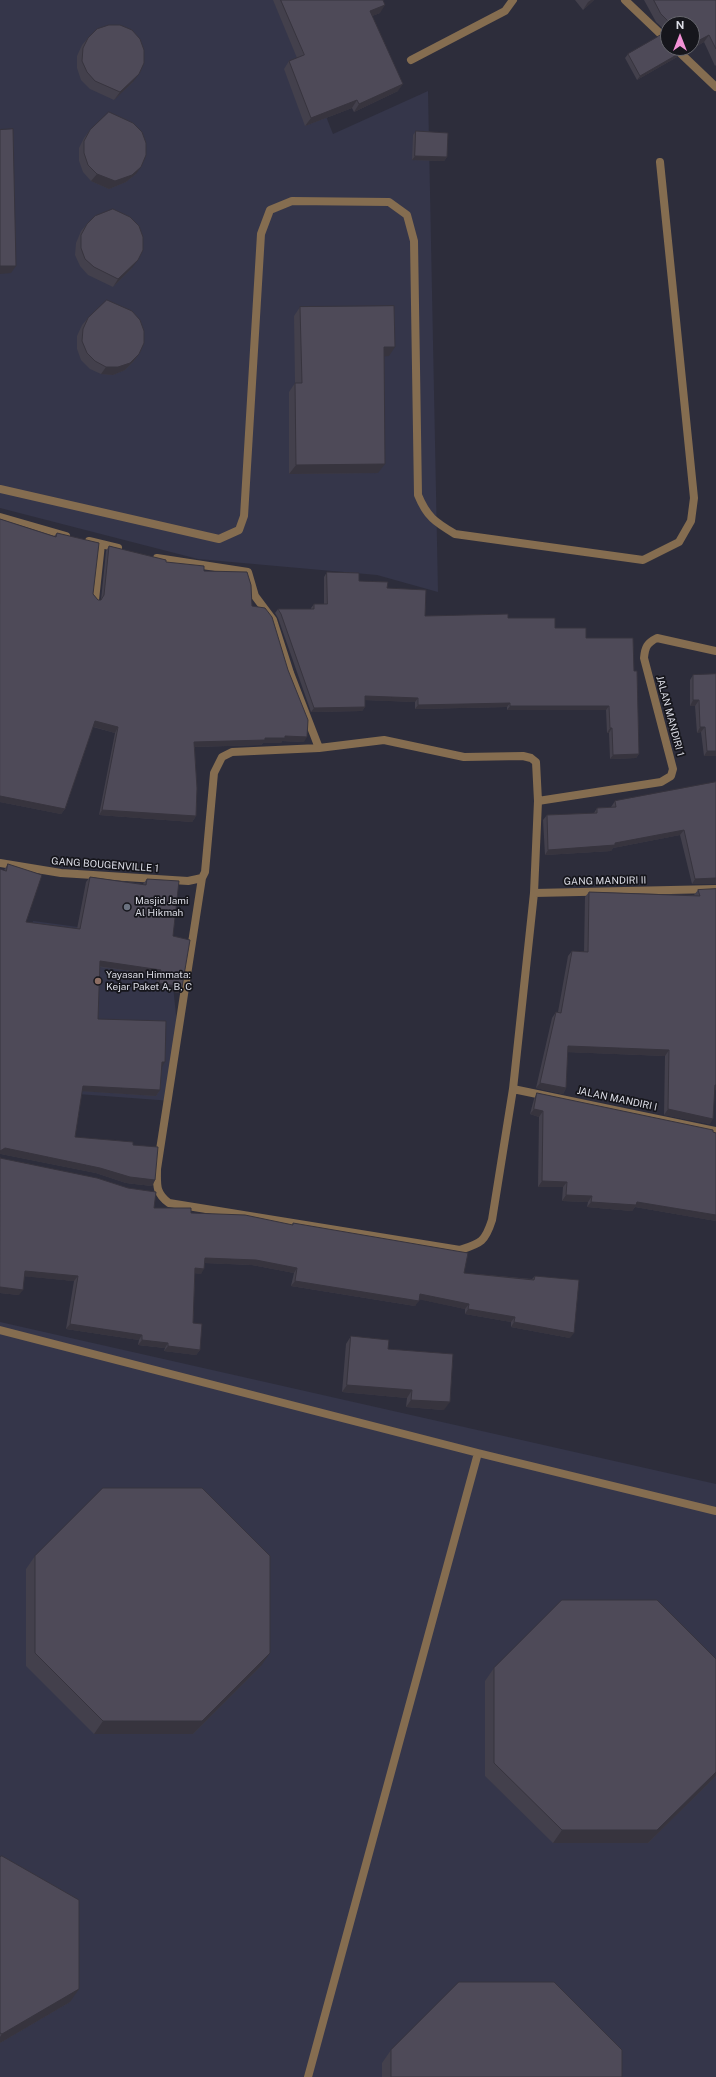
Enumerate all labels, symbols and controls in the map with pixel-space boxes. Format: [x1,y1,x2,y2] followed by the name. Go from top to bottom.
[660,16,700,56] north arrow
[676,19,684,31] text: N
[653,674,687,758] street label: JALAN MANDIRI 1
[51,855,159,875] street label: GANG BOUGENVILLE 1
[564,874,646,888] street label: GANG MANDIRI II
[135,895,188,918] place label: Masjid Jami Al Hikmah
[122,902,132,912] marker: Masjid Jami Al Hikmah
[106,969,192,992] place label: Yayasan Himmata: Kejar Paket A, B, C
[93,976,103,986] marker: Yayasan Himmata: Kejar Paket A, B, C
[576,1085,658,1113] street label: JALAN MANDIRI I

